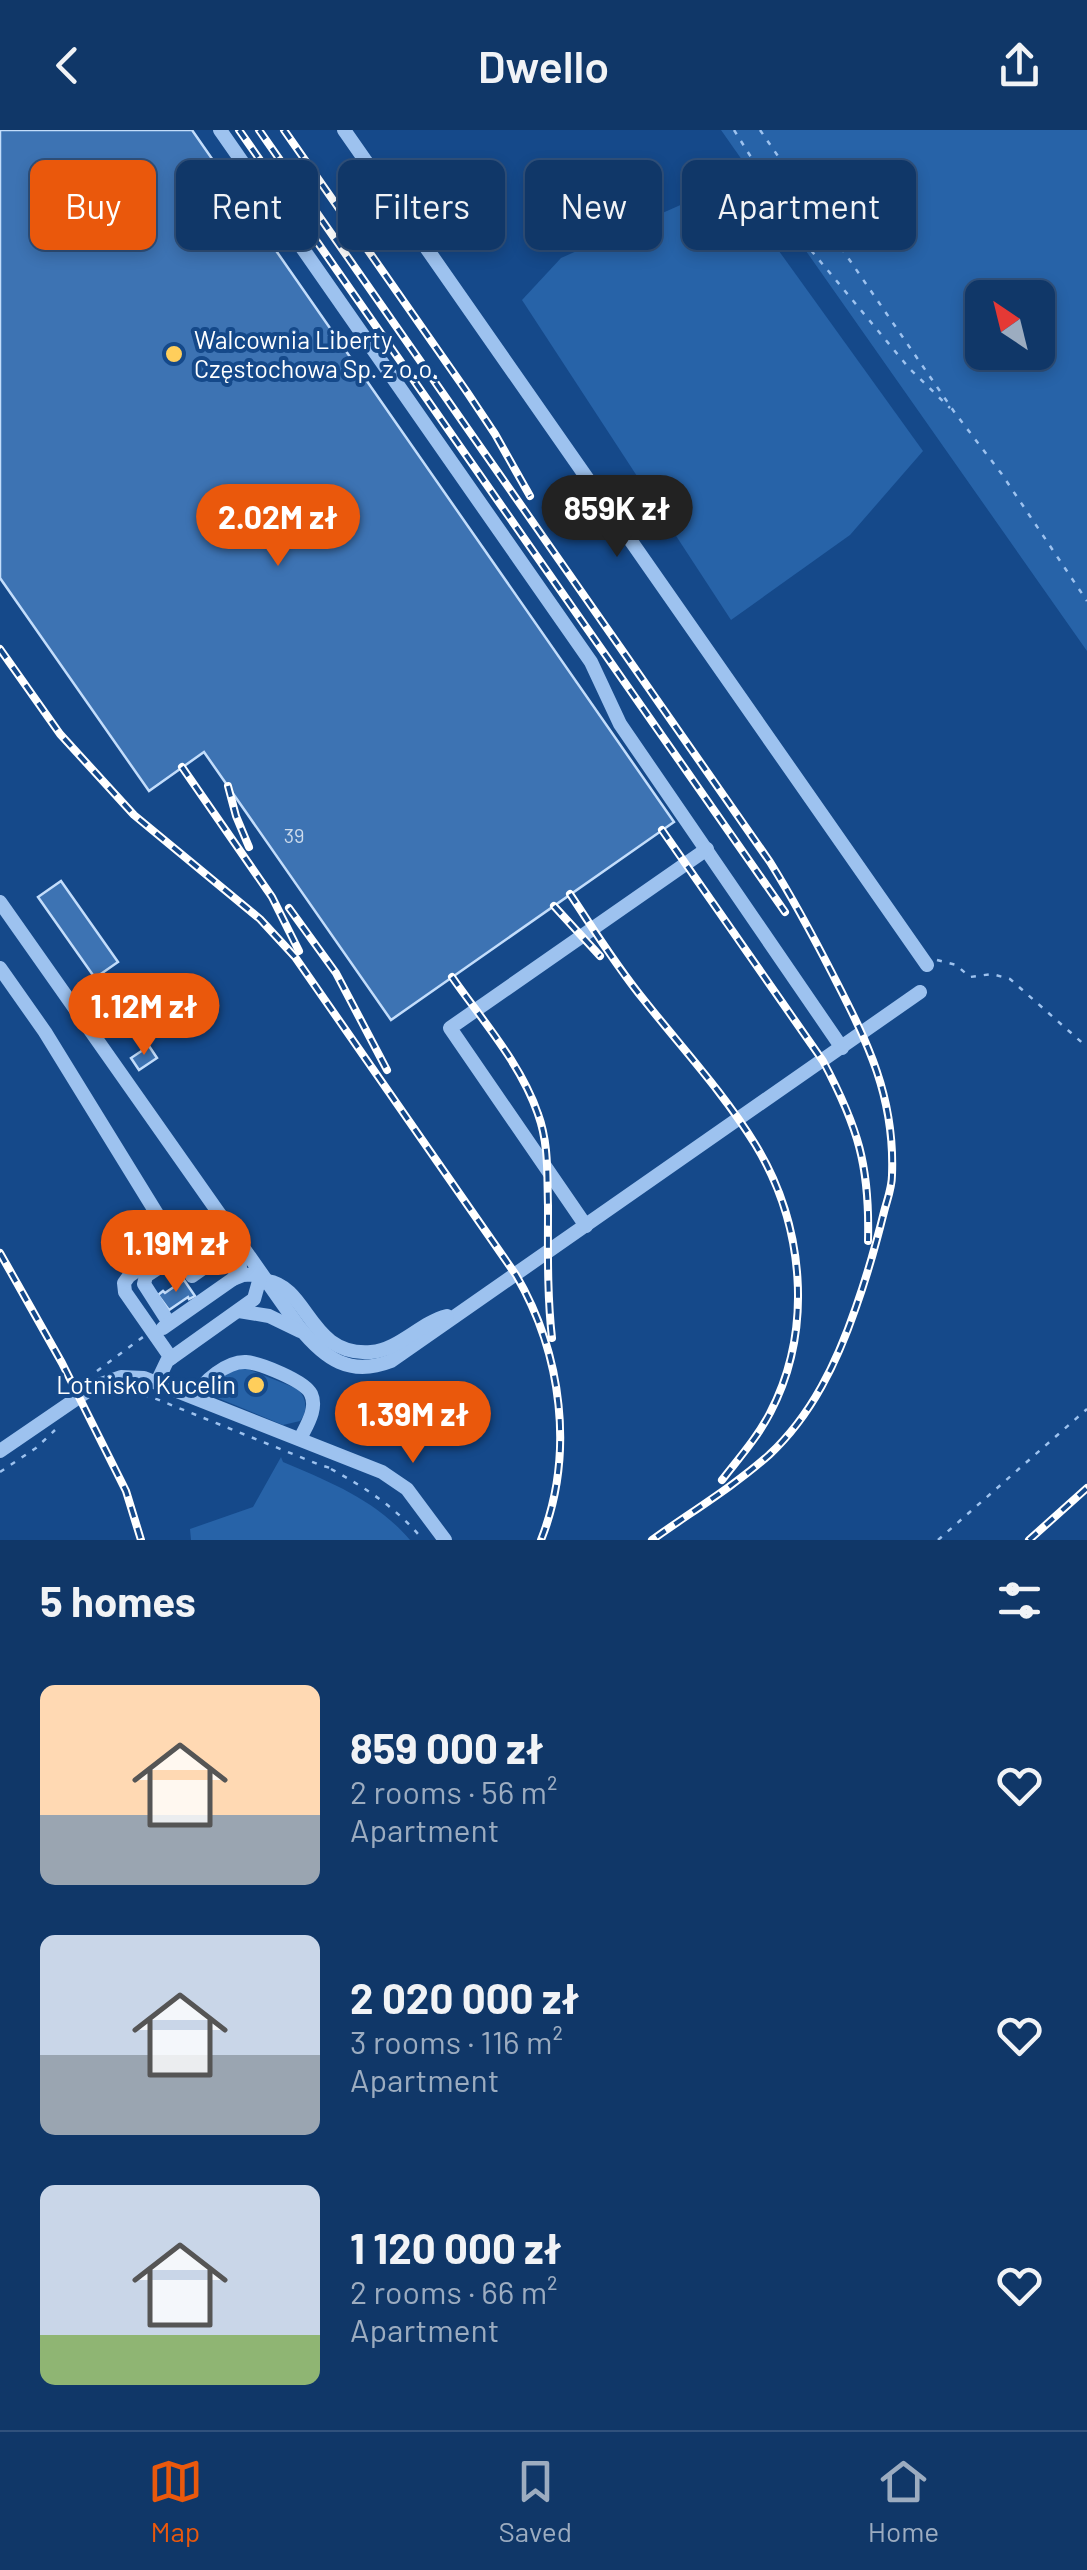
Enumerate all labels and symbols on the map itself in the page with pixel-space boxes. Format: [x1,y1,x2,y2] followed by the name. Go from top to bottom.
[965,280,1055,370] north arrow
[194,324,439,383] place label: Walcownia Liberty Częstochowa Sp. z o.o.
[163,343,185,365] marker: Walcownia Liberty Częstochowa Sp. z o.o.
[525,475,709,560] pin: 859K zł
[175,484,381,569] pin: 2.02M zł
[284,823,304,847] house number: 39
[41,973,247,1058] pin: 1.12M zł
[73,1210,279,1295] pin: 1.19M zł
[56,1369,236,1399] place label: Lotnisko Kucelin
[245,1374,267,1396] marker: Lotnisko Kucelin
[310,1381,516,1466] pin: 1.39M zł

